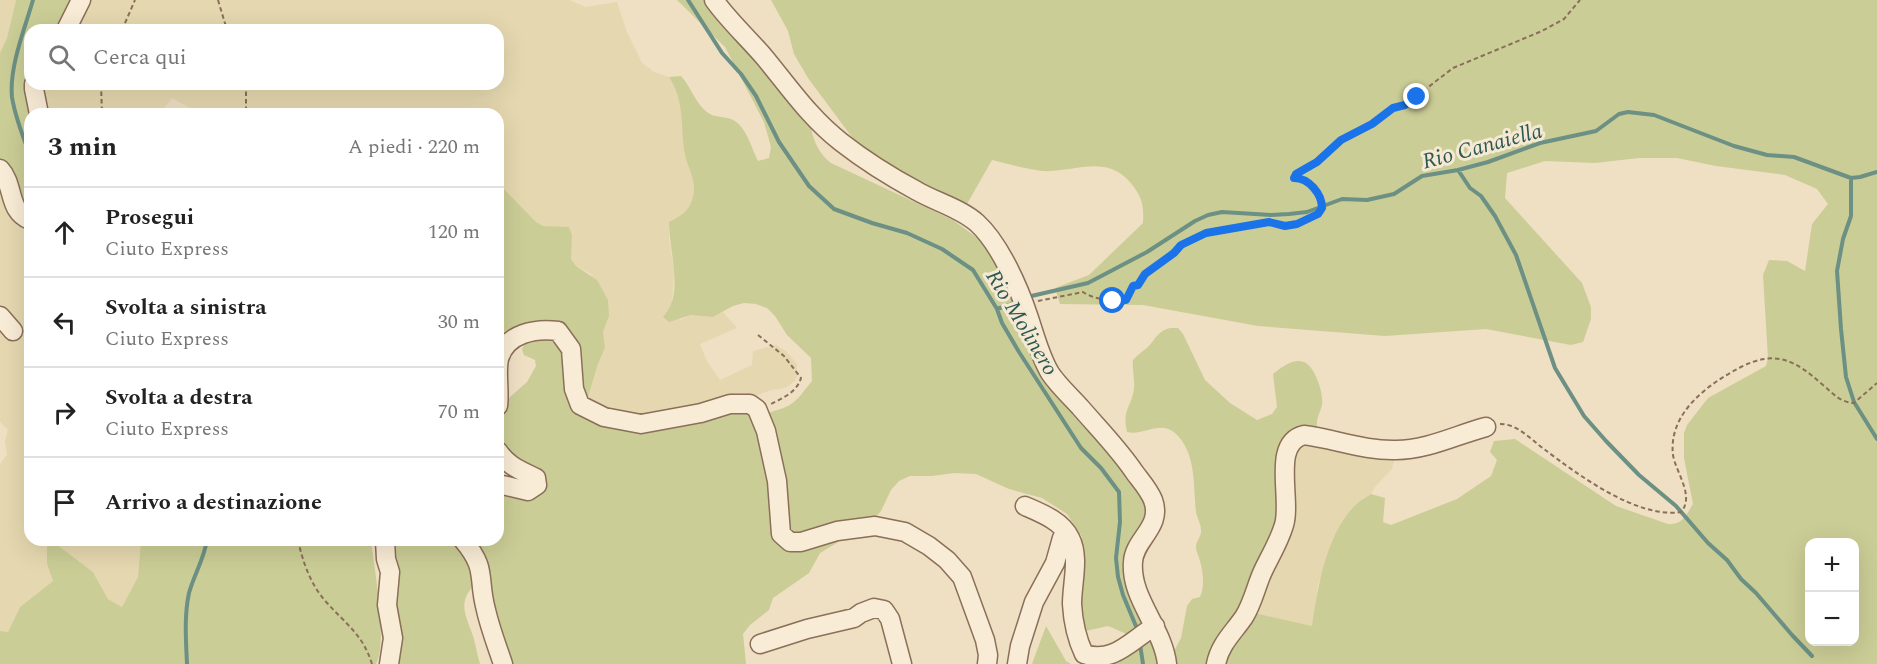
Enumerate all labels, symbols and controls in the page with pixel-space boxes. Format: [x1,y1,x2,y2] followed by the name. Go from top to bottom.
[24,24,504,90] search box
[45,41,78,74] icon: search
[93,41,187,74] text: Cerca qui
[1403,83,1429,109] route end
[1419,115,1546,178] water label: Rio Canaiella
[48,127,117,167] text: 3 min
[348,132,480,162] text: A piedi · 220 m
[105,201,194,234] text: Prosegui
[48,216,81,249] icon: ahead
[428,217,480,247] text: 120 m
[105,234,229,264] text: Ciuto Express
[977,263,1066,382] water label: Rio Molinero
[1099,287,1125,313] route start
[105,291,267,324] text: Svolta a sinistra
[48,306,81,339] icon: left
[438,307,480,337] text: 30 m
[105,324,229,354] text: Ciuto Express
[105,381,252,414] text: Svolta a destra
[48,396,81,429] icon: right
[438,397,480,427] text: 70 m
[105,414,229,444] text: Ciuto Express
[48,486,81,519] icon: arrive
[105,486,322,519] text: Arrivo a destinazione
[1805,538,1859,646] map controls
[1805,538,1859,592] button: +
[1805,592,1859,646] button: −

